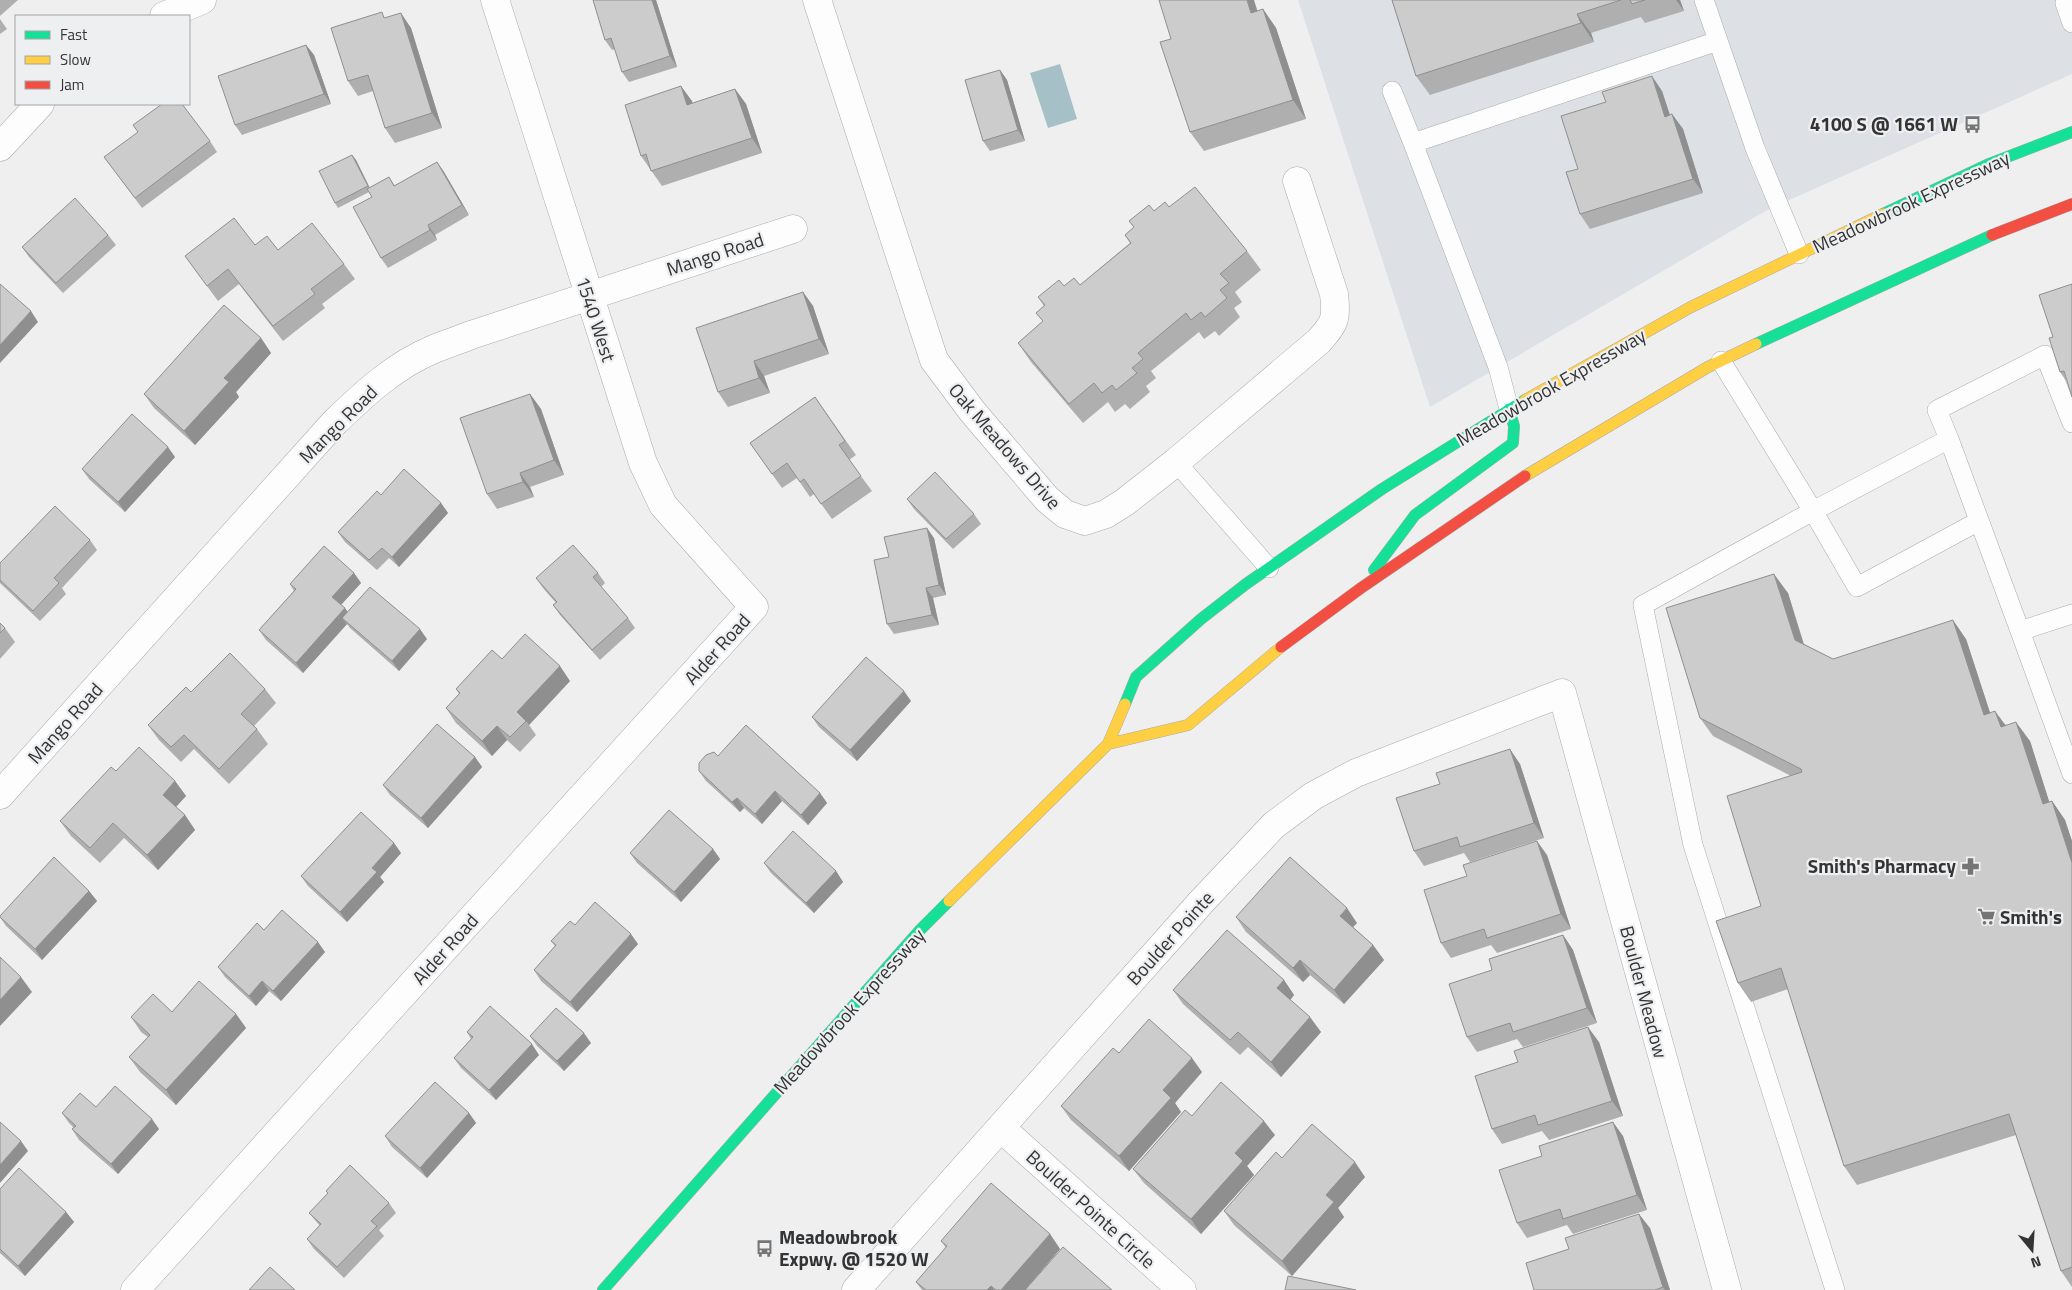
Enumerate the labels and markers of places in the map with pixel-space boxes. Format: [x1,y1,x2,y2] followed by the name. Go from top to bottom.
[1810,109,1958,138] place label: 4100 S @ 1661 W
[1962,114,1982,134] bus stop icon: 4100 S @ 1661 W
[1808,851,1956,880] place label: Smith's Pharmacy
[1960,856,1980,876] pharmacy icon: Smith's Pharmacy
[2000,902,2062,931] place label: Smith's
[1976,907,1996,927] supermarket icon: Smith's
[779,1222,929,1273] place label: Meadowbrook Expwy. @ 1520 W
[755,1238,775,1258] bus stop icon: Meadowbrook Expwy. @ 1520 W

